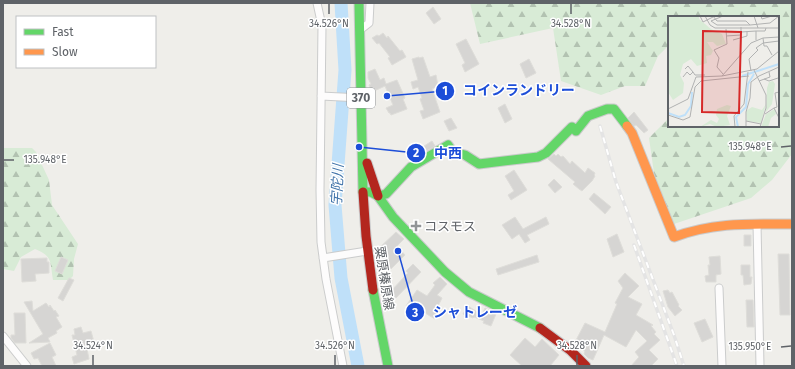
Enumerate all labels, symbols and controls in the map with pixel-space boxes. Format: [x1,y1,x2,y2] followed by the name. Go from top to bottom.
[16,16,156,68] legend
[668,16,779,127] inset map
[309,18,349,30] text: 34.526°N
[551,18,591,30] text: 34.528°N
[52,25,74,39] text: Fast
[52,45,78,59] text: Slow
[435,78,583,104] callout: コインランドリー
[463,82,575,99] text: コインランドリー
[442,84,448,98] text: 1
[347,88,375,108] road number: 370
[406,140,470,166] callout: 中西
[728,141,772,153] text: 135.948°E
[434,145,462,162] text: 中西
[413,146,419,160] text: 2
[23,154,67,166] text: 135.948°E
[328,162,347,206] water label: 宇陀川
[424,219,476,234] place label: コスモス
[411,221,421,231] marker: コスモス
[372,245,397,311] street label: 粟原榛原線
[405,299,525,325] callout: シャトレーゼ
[433,304,517,321] text: シャトレーゼ
[411,306,418,320] text: 3
[73,340,113,352] text: 34.524°N
[315,340,355,352] text: 34.526°N
[557,340,597,352] text: 34.528°N
[729,341,771,353] text: 135.950°E

